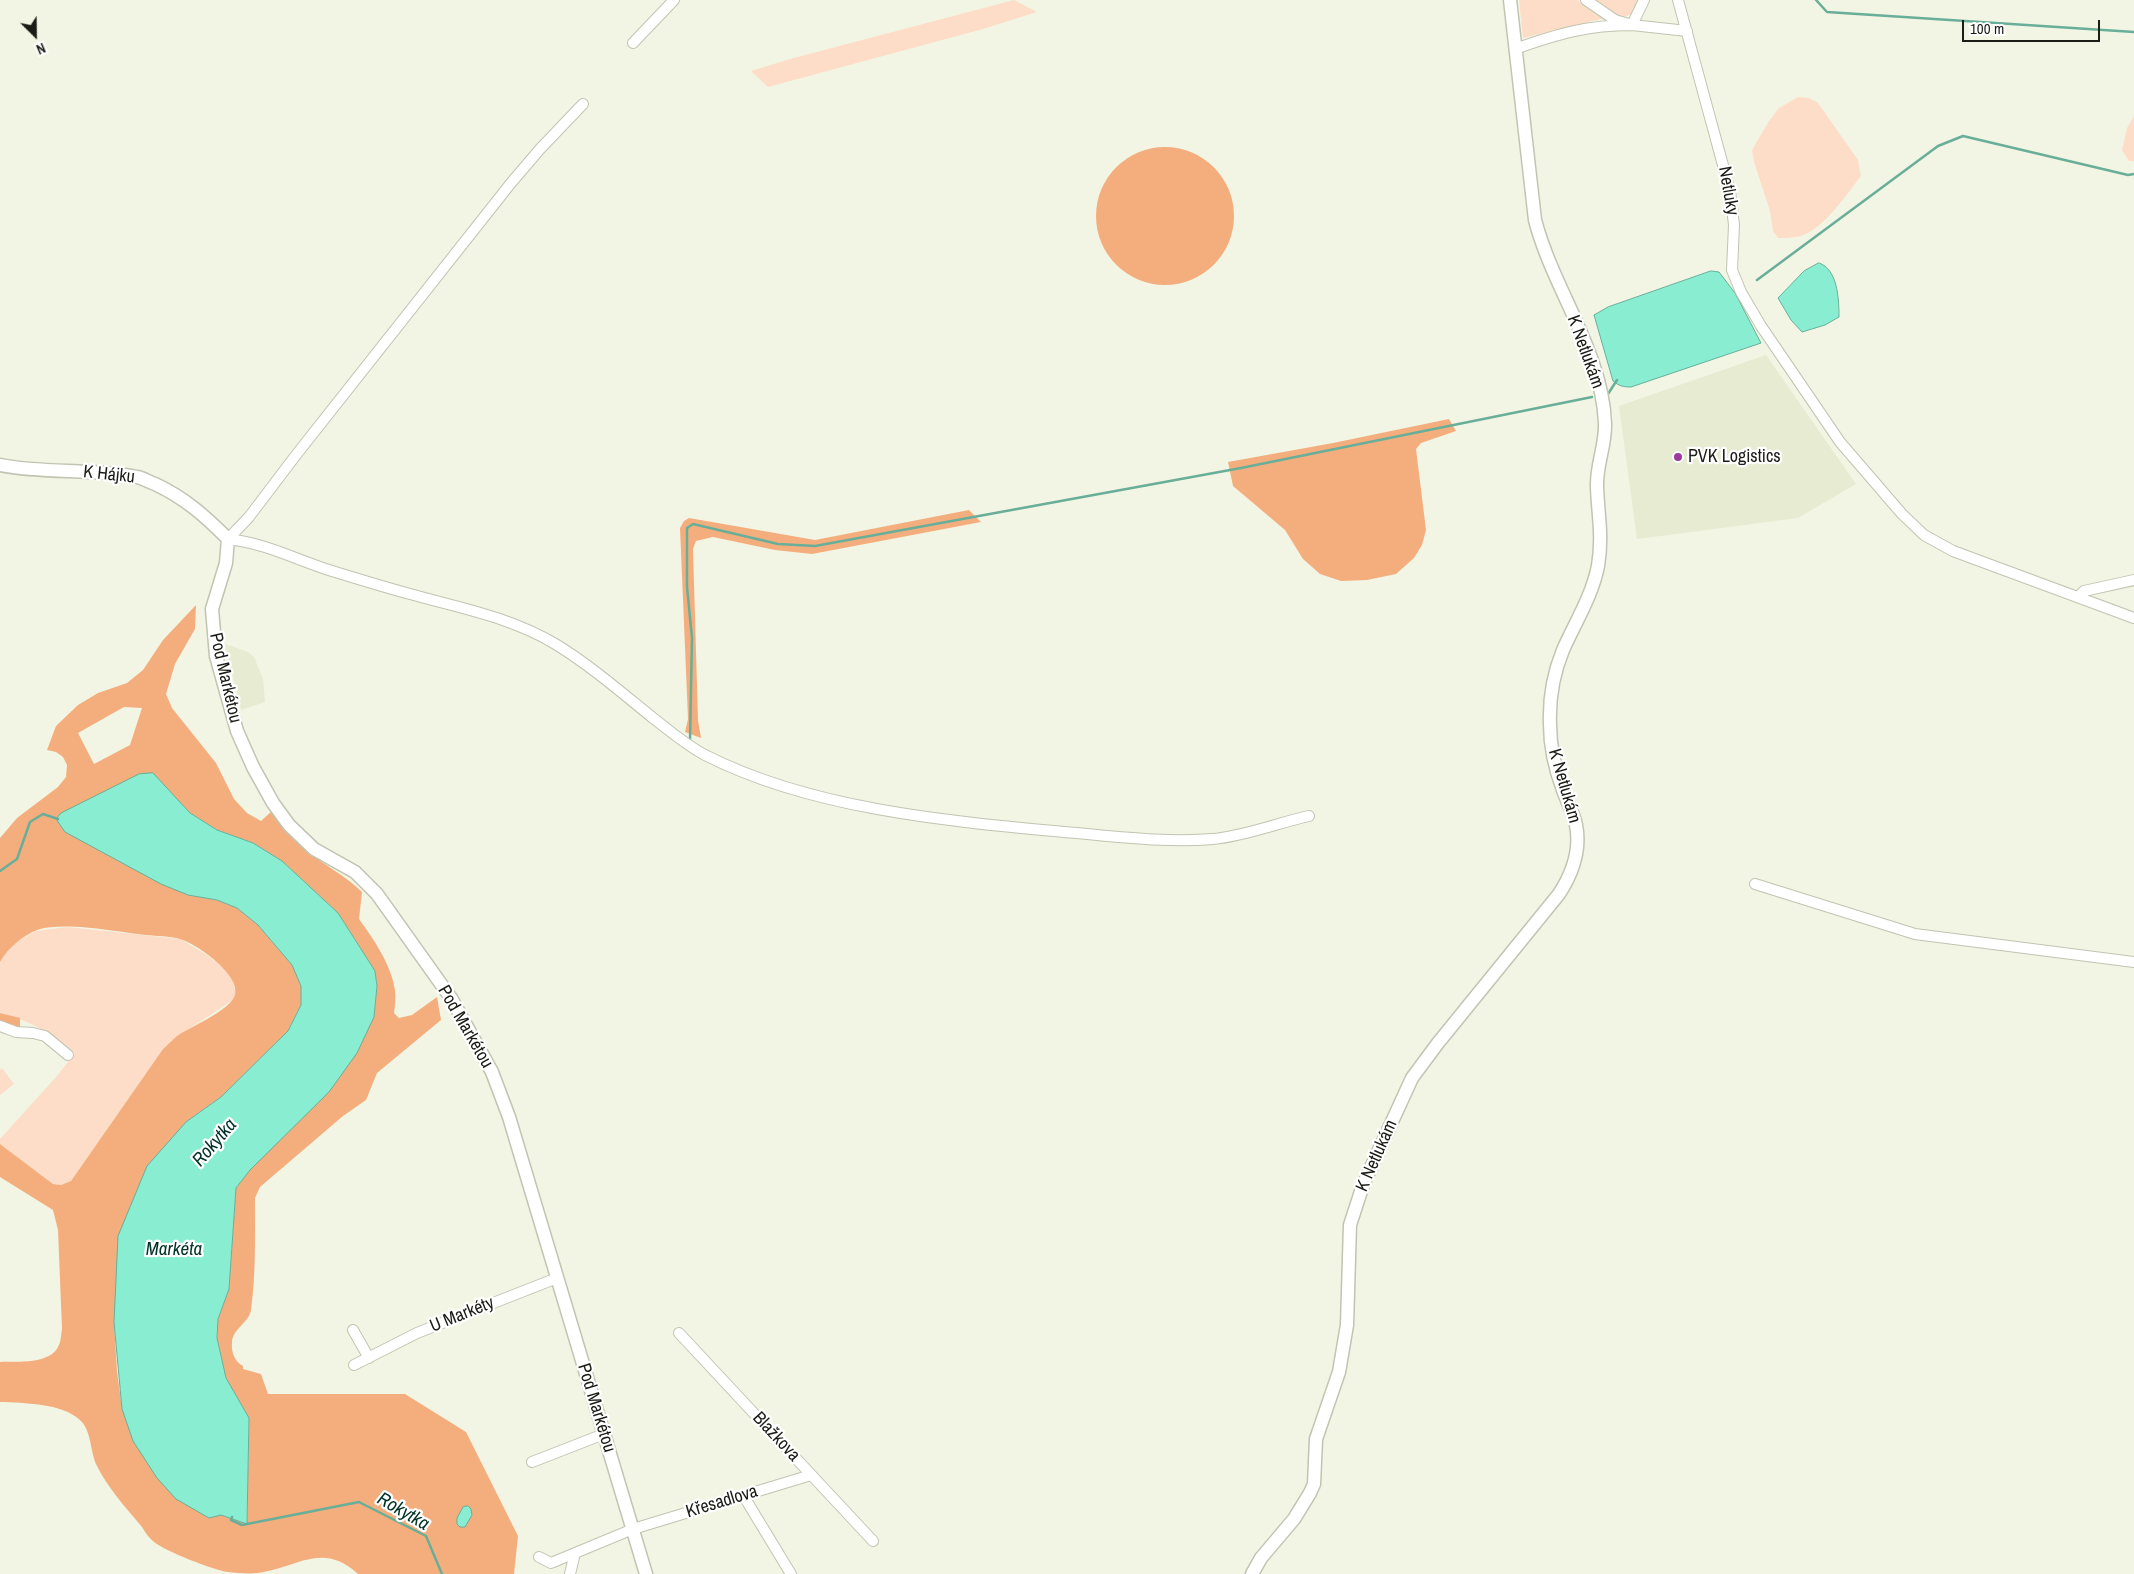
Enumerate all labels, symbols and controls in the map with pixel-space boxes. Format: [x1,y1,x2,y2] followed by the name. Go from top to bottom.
[10,10,60,60] north arrow
[1964,10,2102,42] scale bar
[1970,18,2004,39] text: 100 m
[34,39,48,59] text: N
[1713,165,1743,217] street label: Netluky
[1562,312,1608,392] street label: K Netlukám
[1688,446,1781,468] place label: PVK Logistics
[1672,451,1684,463] marker: PVK Logistics
[82,462,136,488] street label: K Hájku
[204,631,246,725] street label: Pod Markétou
[1543,746,1585,826] street label: K Netlukám
[433,982,497,1072] street label: Pod Markétou
[188,1114,242,1172] water label: Rokytka
[1352,1117,1402,1195] street label: K Netlukám
[146,1239,202,1261] water label: Markéta
[427,1292,497,1338] street label: U Markéty
[572,1361,620,1455] street label: Pod Markétou
[748,1408,804,1466] street label: Blažkova
[684,1481,760,1523] street label: Křesadlova
[373,1488,433,1536] water label: Rokytka

